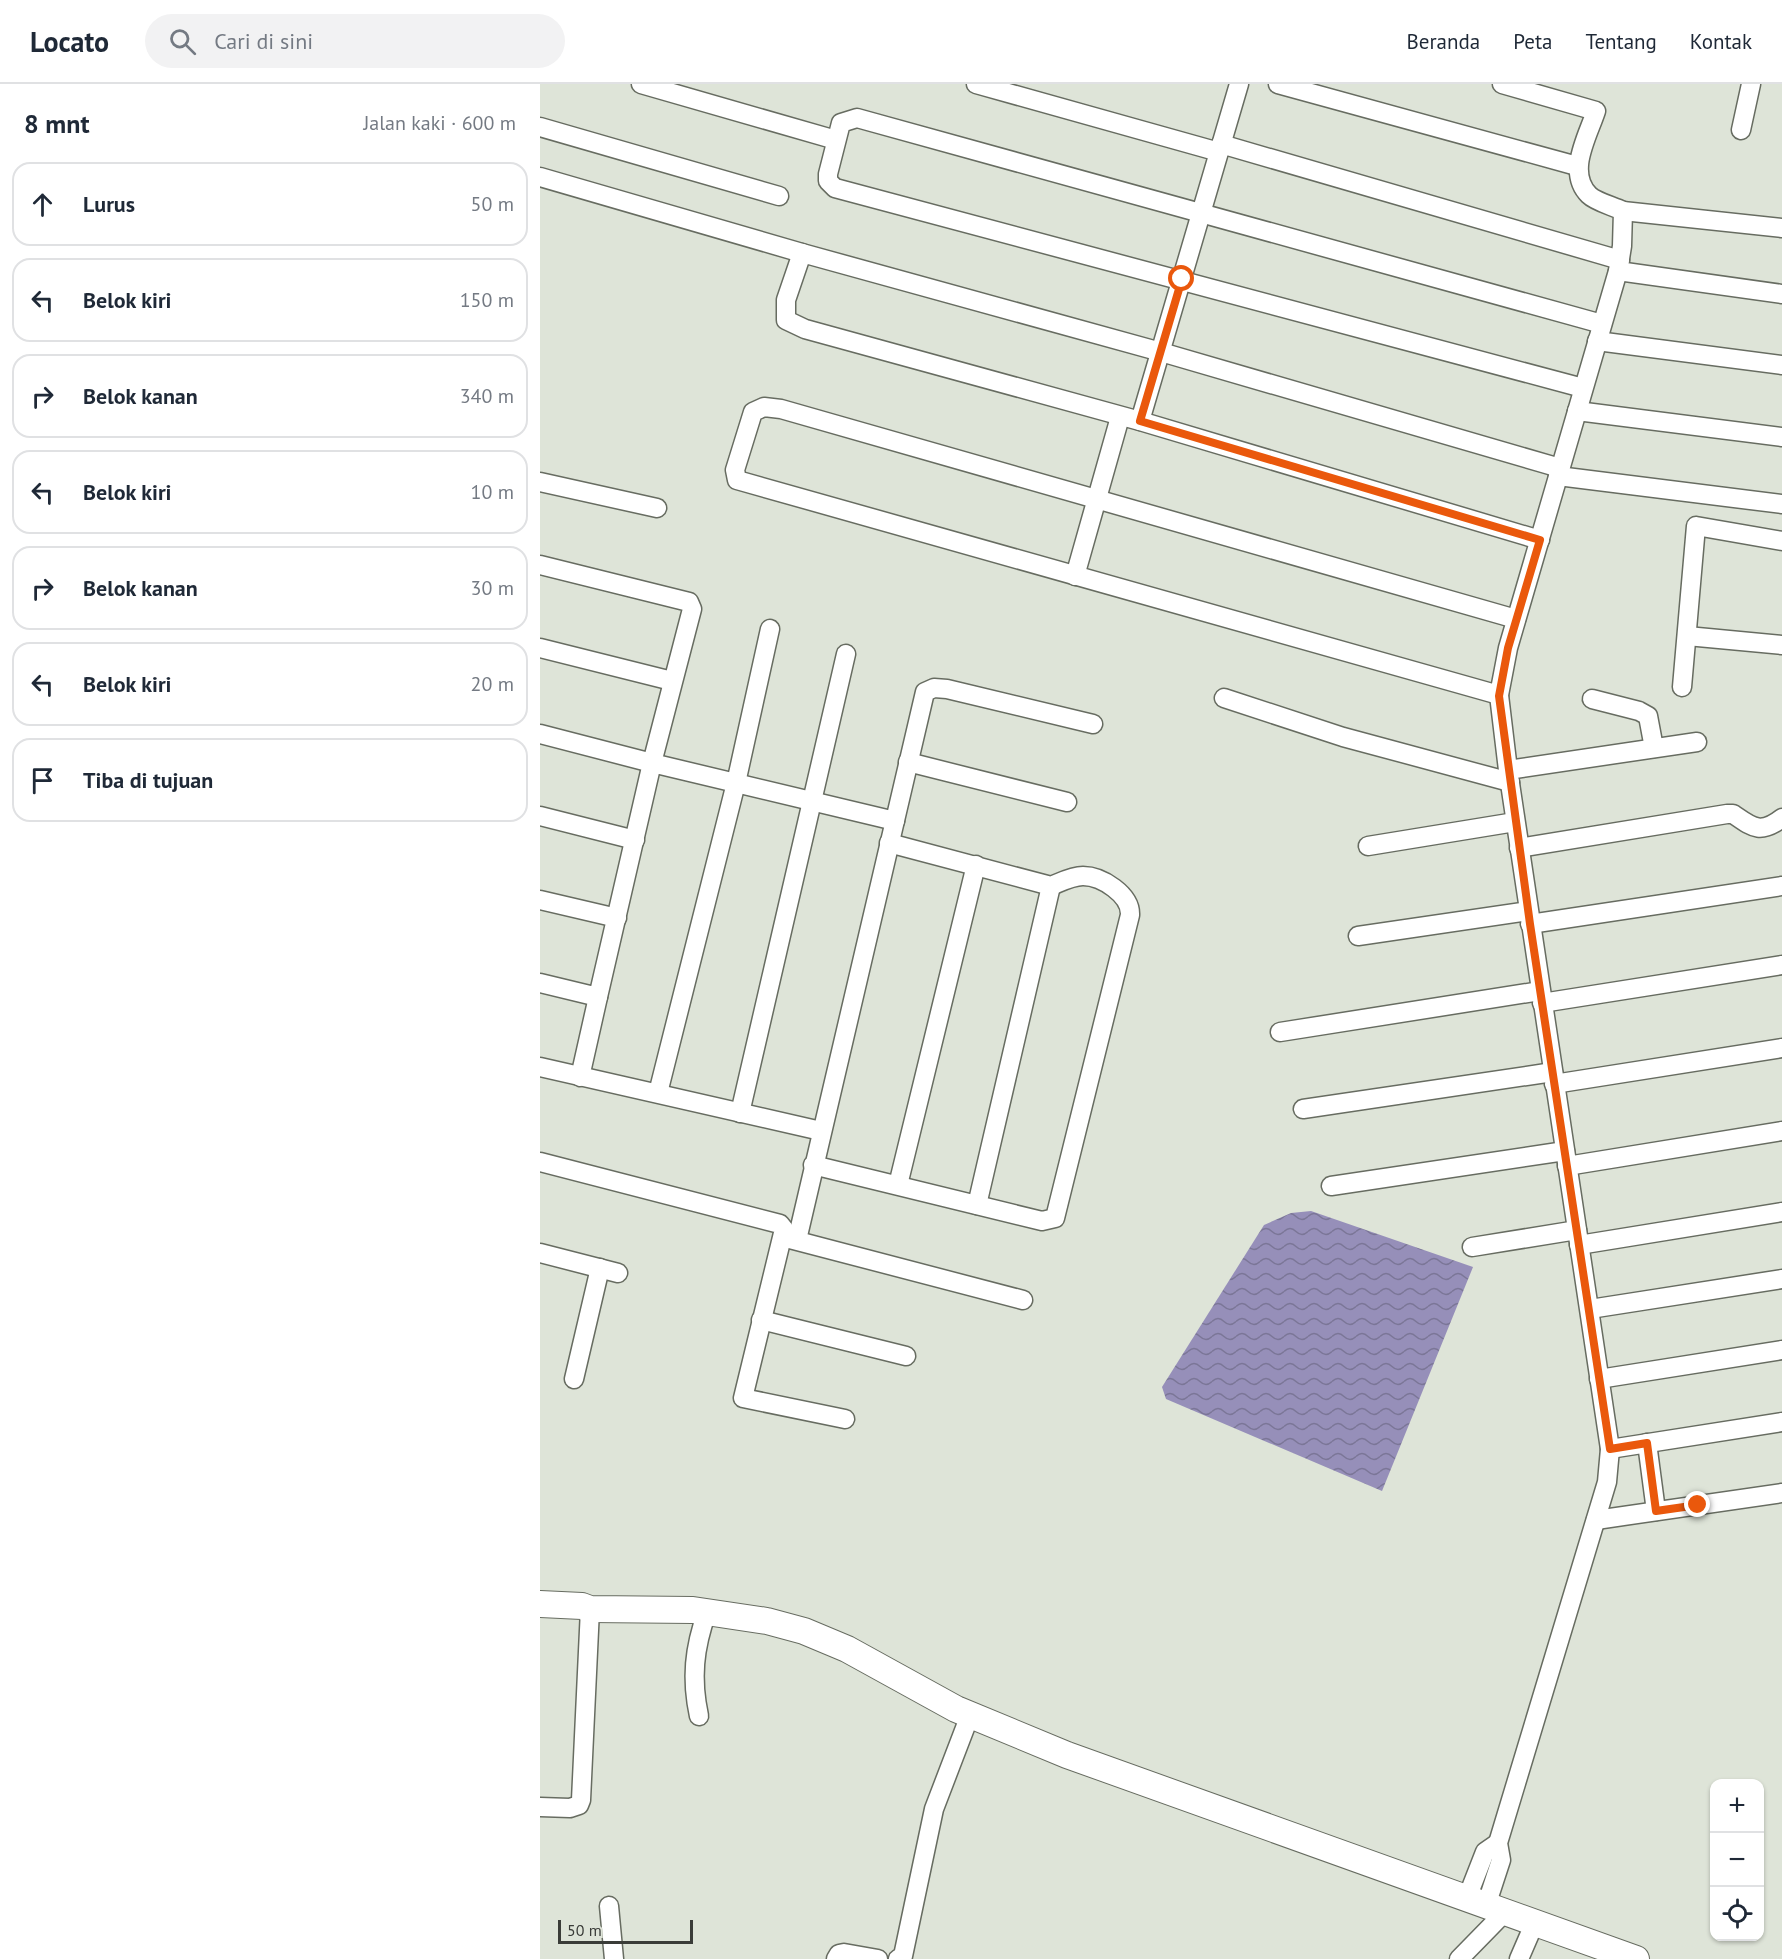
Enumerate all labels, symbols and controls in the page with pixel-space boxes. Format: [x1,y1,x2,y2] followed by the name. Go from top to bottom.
[145,14,565,68] search box
[30,23,109,60] text: Locato
[166,25,199,58] icon: search
[214,27,313,55] text: Cari di sini
[1407,28,1480,55] text: Beranda
[1513,28,1552,55] text: Peta
[1585,28,1657,55] text: Tentang
[1690,28,1752,55] text: Kontak
[24,107,90,140] text: 8 mnt
[363,110,516,136] text: Jalan kaki · 600 m
[26,188,59,221] icon: ahead
[83,190,135,218] text: Lurus
[471,191,514,217] text: 50 m
[1168,265,1194,291] route start
[26,284,59,317] icon: left
[83,286,172,314] text: Belok kiri
[460,287,514,313] text: 150 m
[26,380,59,413] icon: right
[83,382,198,410] text: Belok kanan
[460,383,514,409] text: 340 m
[26,476,59,509] icon: left
[83,478,172,506] text: Belok kiri
[471,479,514,505] text: 10 m
[26,572,59,605] icon: right
[83,574,198,602] text: Belok kanan
[471,575,514,601] text: 30 m
[26,668,59,701] icon: left
[83,670,172,698] text: Belok kiri
[471,671,514,697] text: 20 m
[26,764,59,797] icon: arrive
[83,766,213,794] text: Tiba di tujuan
[1684,1491,1710,1517] route end
[1710,1779,1764,1941] map controls
[1710,1779,1764,1833] button: +
[1710,1833,1764,1887] button: −
[1710,1887,1764,1941] button: locate
[558,1917,693,1944] scale bar
[567,1920,602,1940] text: 50 m

